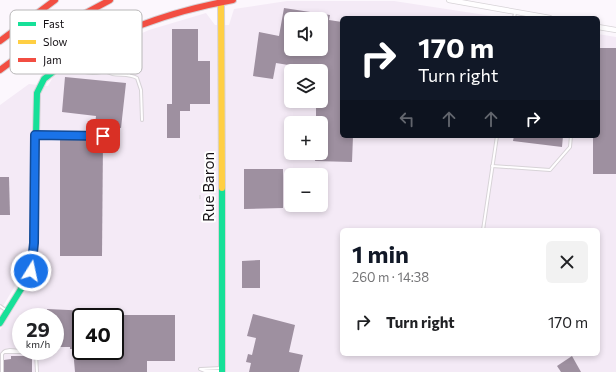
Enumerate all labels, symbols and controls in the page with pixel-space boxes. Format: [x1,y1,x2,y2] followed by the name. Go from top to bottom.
[10,10,142,74] legend
[284,12,328,212] map controls
[284,12,328,56] button: sound
[43,17,65,30] text: Fast
[418,30,494,64] text: 170 m
[352,32,404,84] icon: right
[43,35,68,48] text: Slow
[43,53,62,67] text: Jam
[284,64,328,108] button: layers
[418,64,498,86] text: Turn right
[396,108,418,130] icon: left
[438,108,460,130] icon: ahead
[480,108,502,130] icon: ahead
[522,108,544,130] icon: right
[284,116,328,160] button: +
[86,119,120,153] pin
[92,125,114,147] icon: arrive
[199,152,217,222] street label: Rue Baron
[284,168,328,212] button: −
[352,239,409,268] text: 1 min
[546,241,588,283] button: close
[10,250,52,292] position arrow
[352,269,429,285] text: 260 m · 14:38
[72,308,124,360] speed limit sign: 40
[352,311,374,333] icon: right
[386,313,455,331] text: Turn right
[548,313,588,331] text: 170 m
[26,317,50,341] text: 29
[26,338,50,350] text: km/h

